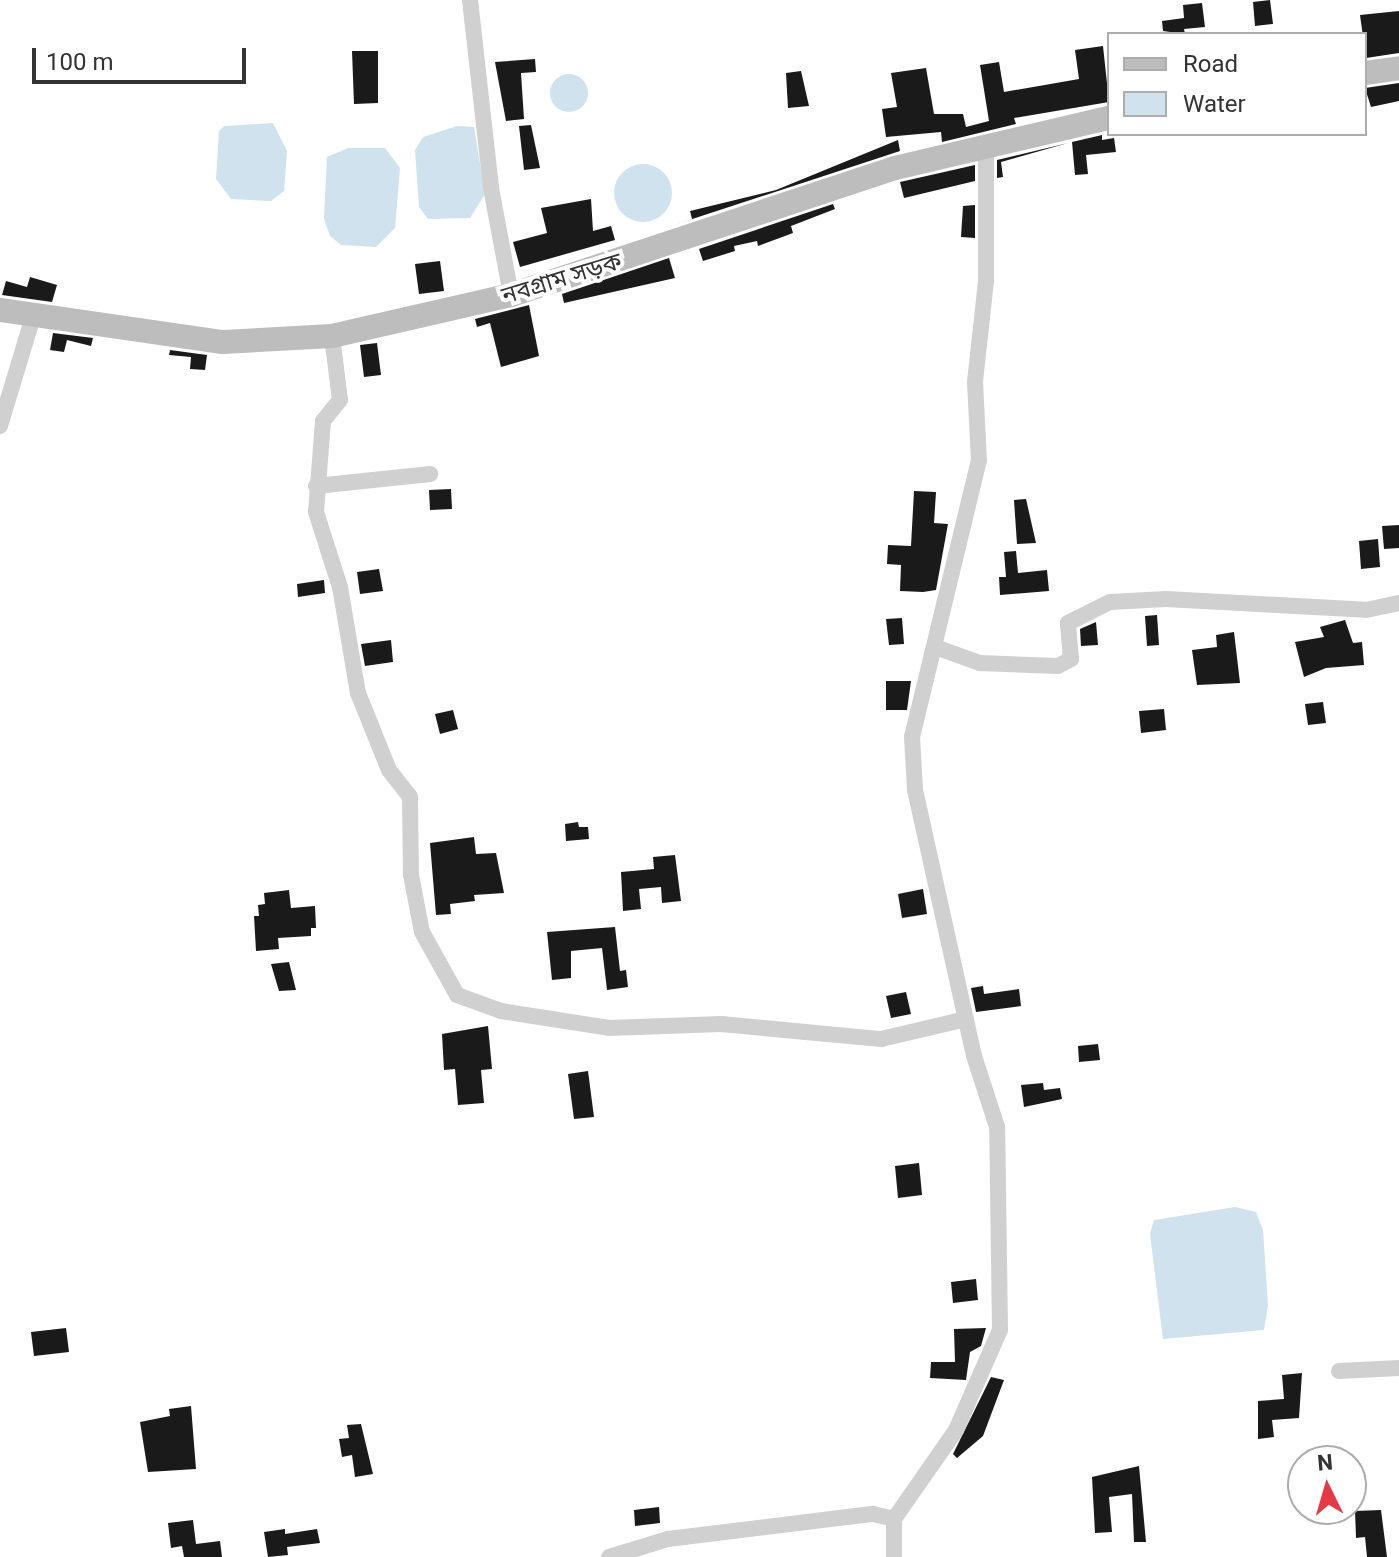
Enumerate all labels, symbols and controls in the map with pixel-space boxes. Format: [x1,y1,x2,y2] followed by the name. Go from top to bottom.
[36,32,250,82] scale bar
[1107,32,1367,136] legend
[46,48,113,76] text: 100 m
[1183,50,1238,78] text: Road
[1183,90,1246,118] text: Water
[499,247,625,311] street label: নবগ্রাম সড়ক
[1287,1445,1367,1525] north arrow
[1316,1449,1334,1476] text: N

